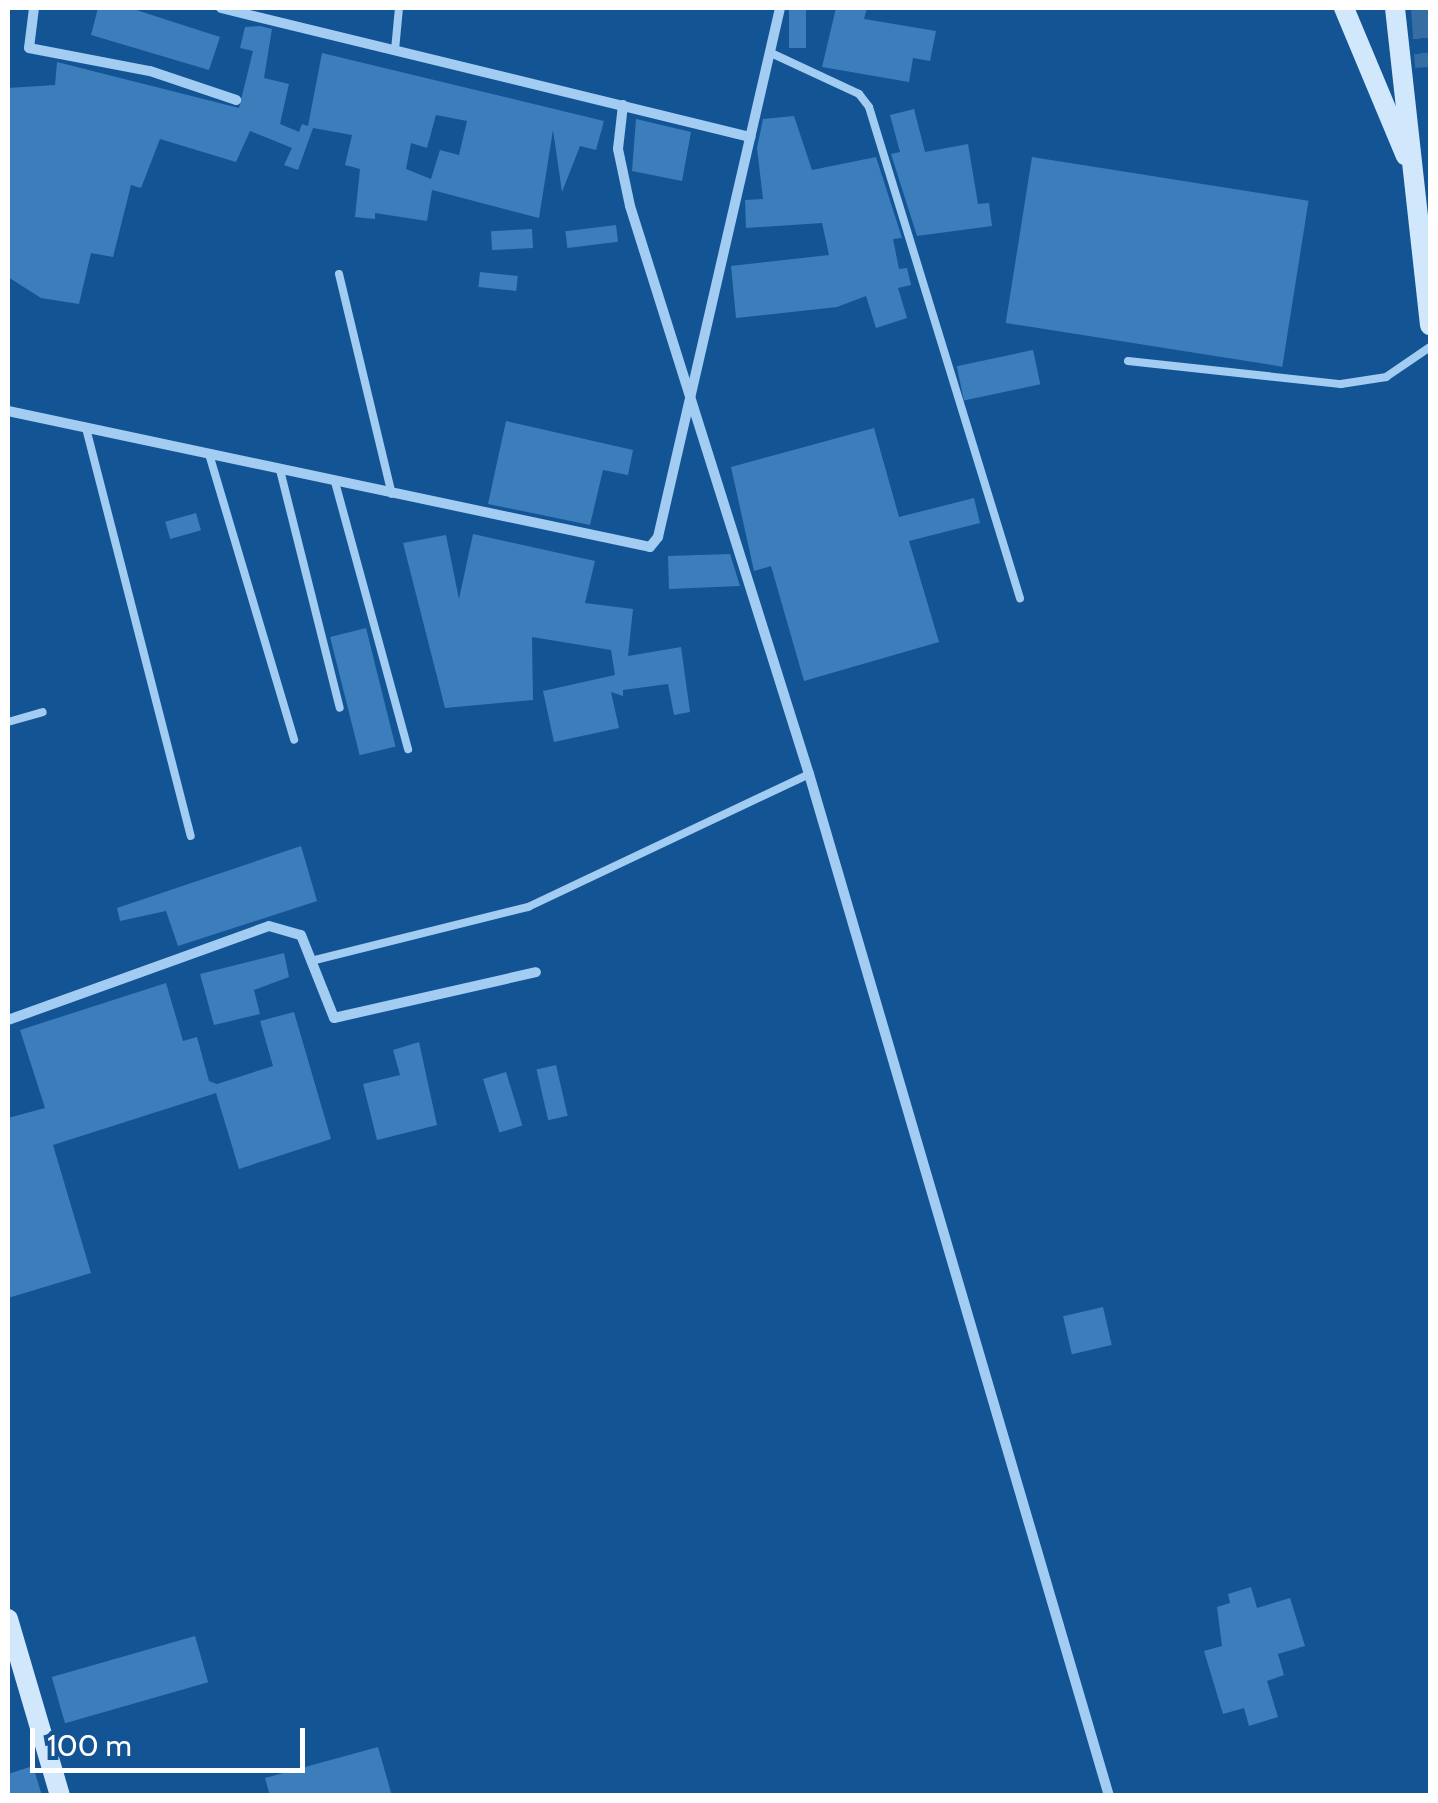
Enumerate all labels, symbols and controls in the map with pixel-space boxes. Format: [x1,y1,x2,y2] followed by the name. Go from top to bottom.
[35,1708,310,1770] scale bar
[47,1727,132,1764] text: 100 m

